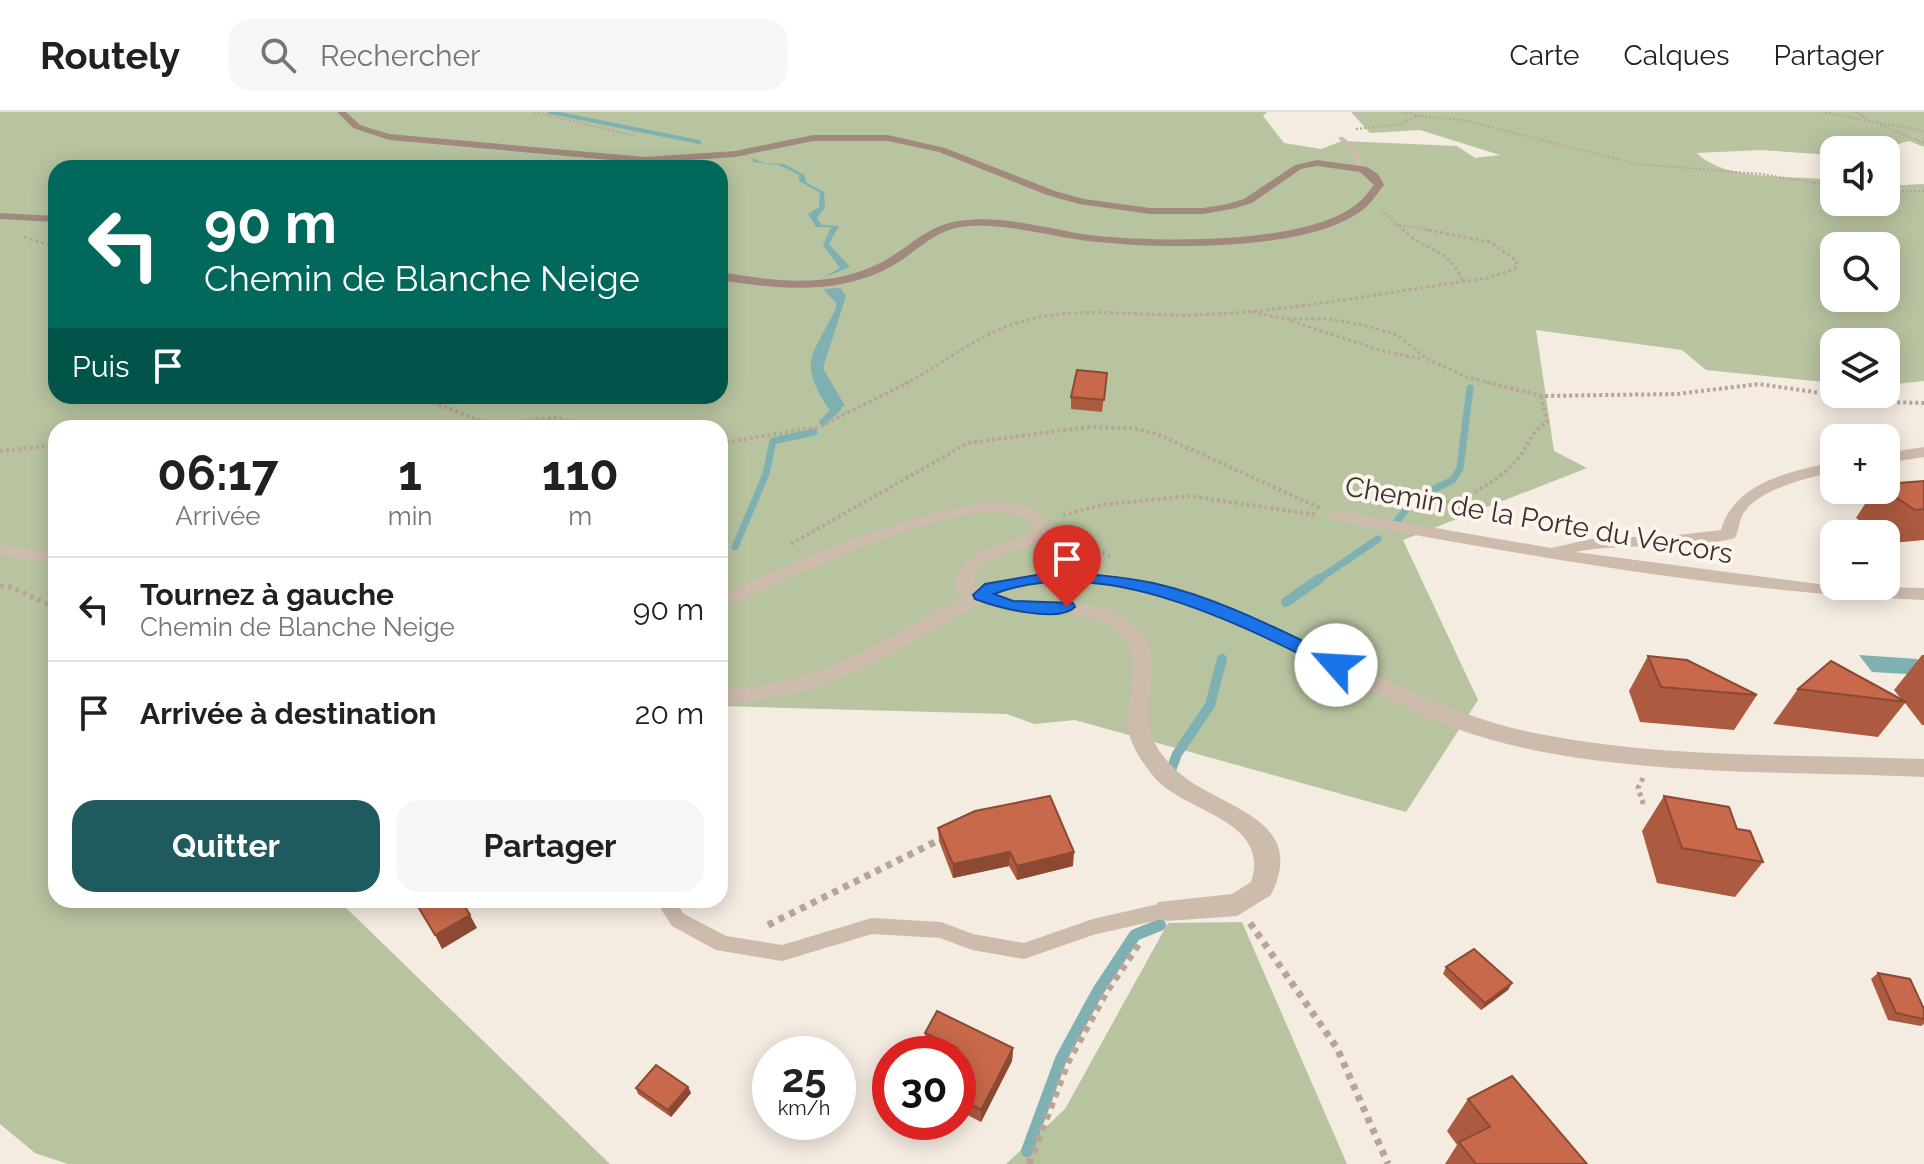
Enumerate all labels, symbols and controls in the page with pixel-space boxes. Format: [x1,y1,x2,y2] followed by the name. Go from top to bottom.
[228,19,788,91] search box
[40,33,180,78] text: Routely
[256,33,300,77] icon: search
[320,38,481,73] text: Rechercher
[1510,39,1579,72] text: Carte
[1623,39,1729,72] text: Calques
[1773,39,1884,72] text: Partager
[1820,136,1900,600] map controls
[1820,136,1900,216] button: sound
[204,190,337,256] text: 90 m
[72,192,176,296] icon: left
[1820,232,1900,312] button: search
[204,257,640,299] text: Chemin de Blanche Neige
[1820,328,1900,408] button: layers
[146,344,190,388] icon: arrive
[72,349,130,384] text: Puis
[1820,424,1900,504] button: +
[157,445,278,501] text: 06:17
[398,445,422,501] text: 1
[542,445,619,501] text: 110
[1343,470,1735,570] street label: Chemin de la Porte du Vercors
[175,501,261,531] text: Arrivée
[388,501,432,531] text: min
[568,501,592,531] text: m
[1820,520,1900,600] button: −
[1033,525,1101,607] pin
[1045,537,1089,581] icon: arrive
[140,577,394,612] text: Tournez à gauche
[72,587,116,631] icon: left
[633,592,704,627] text: 90 m
[140,612,455,642] text: Chemin de Blanche Neige
[1294,623,1378,707] position arrow
[72,691,116,735] icon: arrive
[140,696,436,731] text: Arrivée à destination
[635,696,704,731] text: 20 m
[72,800,380,892] button: Quitter
[396,800,704,892] button: Partager
[872,1036,976,1140] speed limit sign: 30
[782,1054,826,1101] text: 25
[778,1096,830,1120] text: km/h

